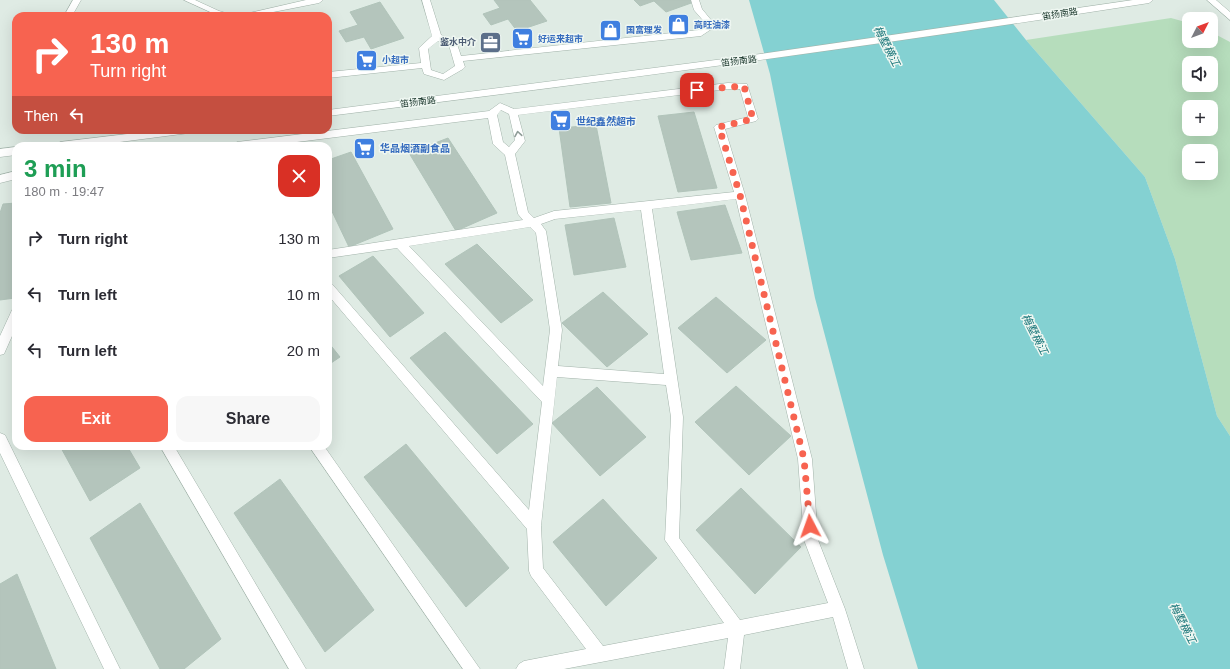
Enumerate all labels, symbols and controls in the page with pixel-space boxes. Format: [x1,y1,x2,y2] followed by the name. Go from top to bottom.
[1041,6,1079,22] street label: 笛扬南路
[665,12,691,38] shop icon: 高旺油漆
[1182,12,1218,48] north arrow
[1182,12,1218,180] map controls
[597,17,623,43] shop icon: 国富理发
[694,20,730,30] place label: 高旺油漆
[872,24,903,69] water label: 梅墅横江
[626,25,662,35] place label: 国富理发
[510,26,536,52] supermarket icon: 好运来超市
[24,28,76,80] icon: right
[90,28,169,59] text: 130 m
[478,29,504,55] office icon: 鉴水中介
[538,34,583,44] place label: 好运来超市
[440,37,476,47] place label: 鉴水中介
[354,47,380,73] supermarket icon: 小超市
[721,54,757,68] street label: 笛扬南路
[382,55,409,65] place label: 小超市
[1182,56,1218,92] button: sound
[90,61,166,81] text: Turn right
[680,73,714,107] pin
[686,79,708,101] icon: arrive
[400,95,436,109] street label: 笛扬南路
[1182,100,1218,136] button: +
[66,104,88,126] icon: left
[24,107,58,124] text: Then
[547,108,573,134] supermarket icon: 世纪鑫然超市
[576,115,636,127] place label: 世纪鑫然超市
[514,131,523,138] one-way arrow
[352,135,378,161] supermarket icon: 华品烟酒副食品
[380,142,450,154] place label: 华品烟酒副食品
[1182,144,1218,180] button: −
[24,155,87,182] text: 3 min
[278,155,320,197] button: close
[24,184,104,199] text: 180 m · 19:47
[24,227,46,249] icon: right
[58,230,128,247] text: Turn right
[278,230,320,247] text: 130 m
[24,283,46,305] icon: left
[58,286,117,303] text: Turn left
[287,286,320,303] text: 10 m
[1020,312,1051,357] water label: 梅墅横江
[24,339,46,361] icon: left
[58,342,117,359] text: Turn left
[287,342,320,359] text: 20 m
[24,396,168,442] button: Exit
[176,396,320,442] button: Share
[789,505,831,547] position arrow
[1168,601,1199,646] water label: 梅墅横江

